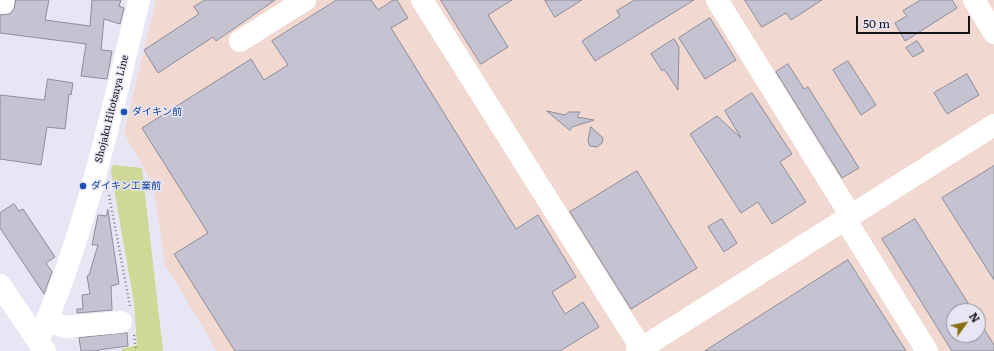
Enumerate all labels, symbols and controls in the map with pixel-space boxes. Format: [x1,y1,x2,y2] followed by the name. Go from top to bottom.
[858,8,972,34] scale bar
[863,14,890,32] text: 50 m
[93,54,131,164] street label: Shojaku Hitotsuya Line
[132,106,182,118] place label: ダイキン前
[119,107,129,117] marker: ダイキン前
[91,180,161,192] place label: ダイキン工業前
[78,181,88,191] marker: ダイキン工業前
[946,303,986,343] north arrow
[966,309,984,325] text: N

